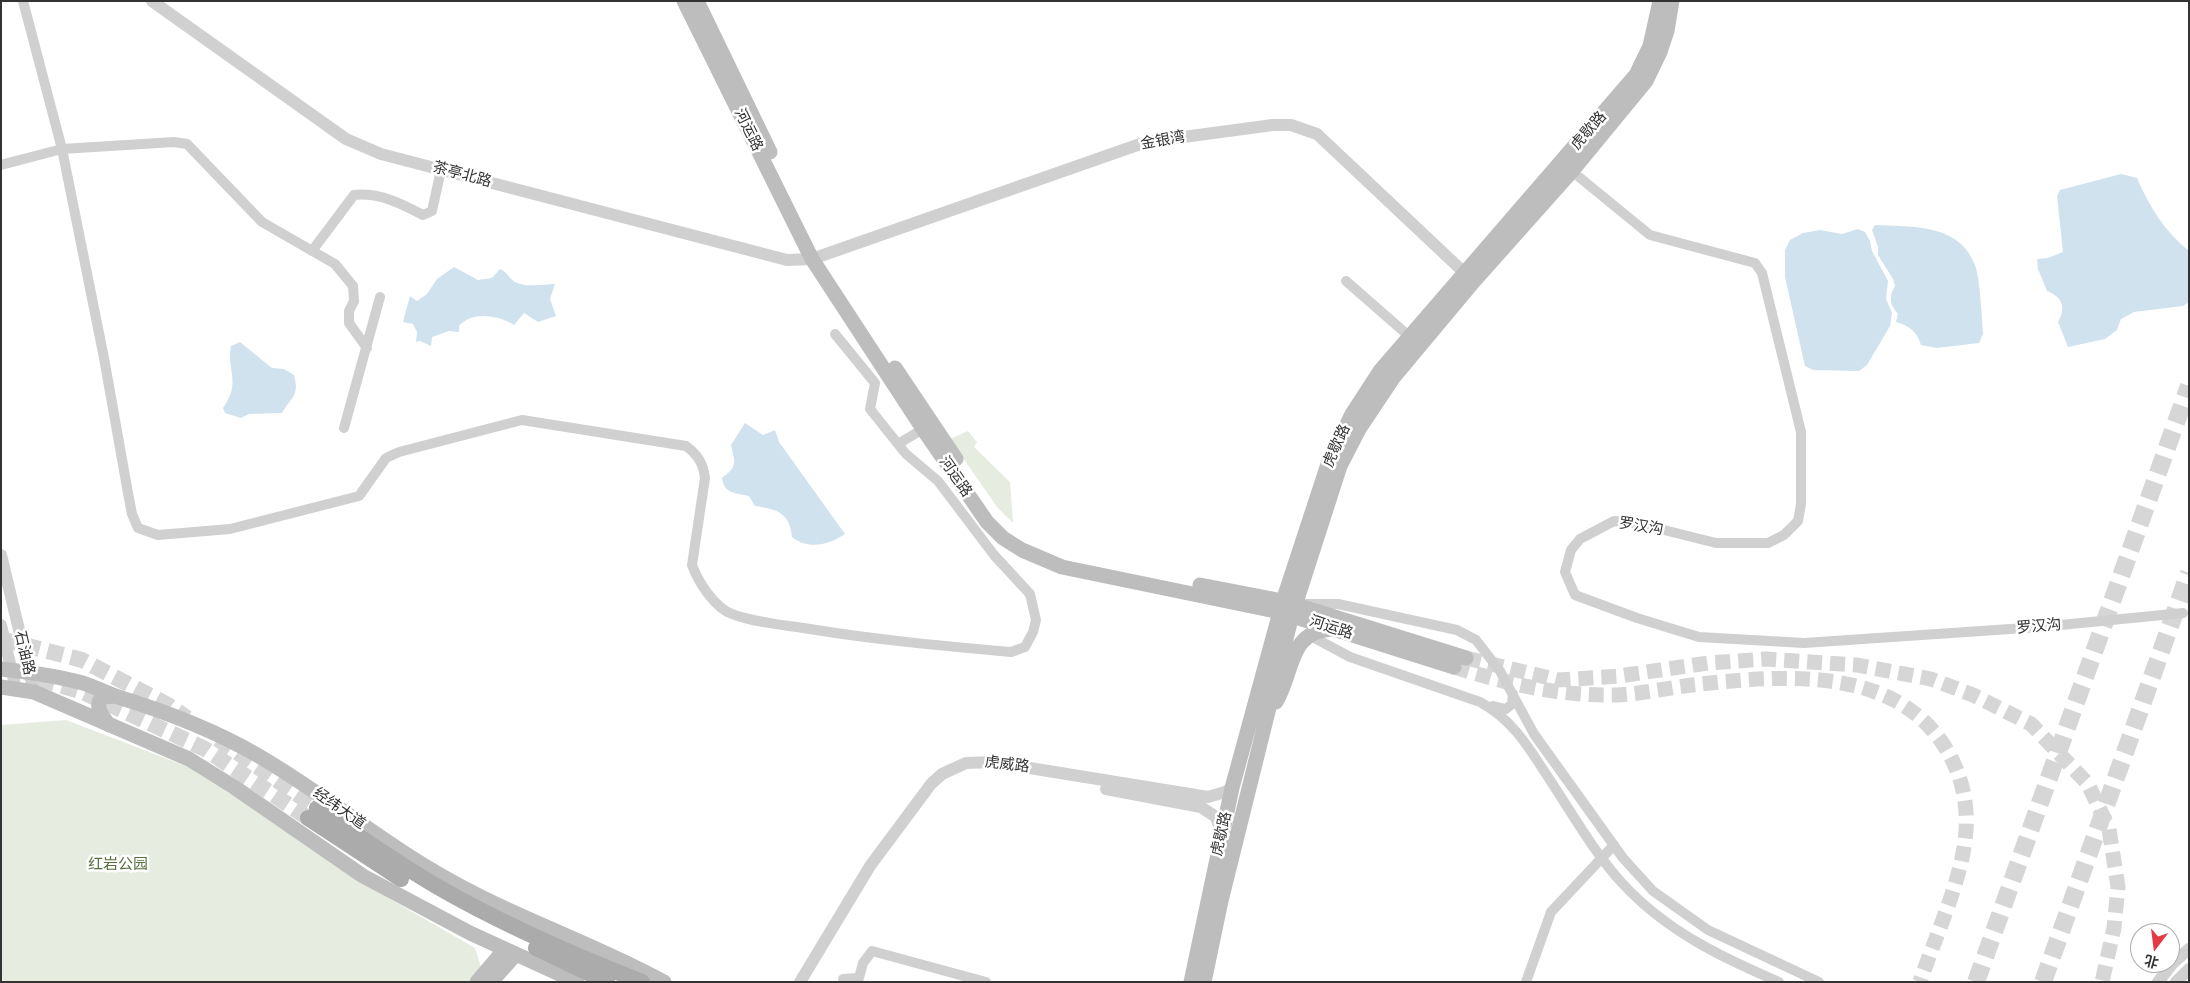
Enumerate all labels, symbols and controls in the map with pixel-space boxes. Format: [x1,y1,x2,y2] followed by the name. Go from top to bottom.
[730,106,766,154] street label: 河运路
[1567,108,1611,154] street label: 虎歇路
[1139,128,1187,154] street label: 金银湾
[431,159,493,191] street label: 茶亭北路
[1320,422,1354,470] street label: 虎歇路
[935,453,975,501] street label: 河运路
[1617,515,1665,539] street label: 罗汉沟
[1307,612,1355,644] street label: 河运路
[2016,616,2062,638] street label: 罗汉沟
[10,629,38,677] street label: 石油路
[984,753,1030,777] street label: 虎威路
[309,784,369,834] street label: 经纬大道
[1208,810,1236,858] street label: 虎歇路
[88,856,148,874] park label: 红岩公园
[2130,923,2180,973] north arrow
[2142,951,2160,972] text: 北

